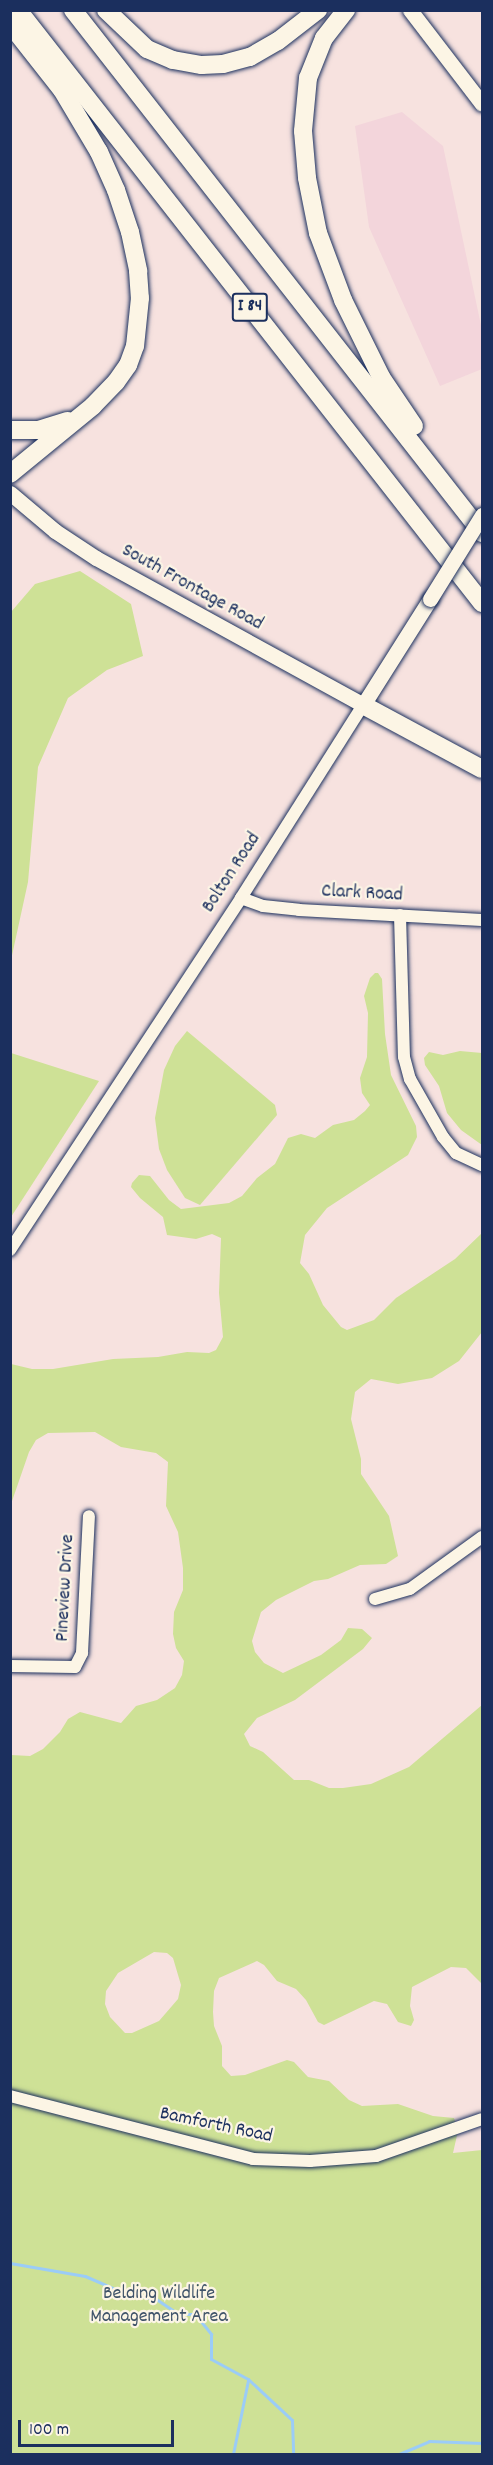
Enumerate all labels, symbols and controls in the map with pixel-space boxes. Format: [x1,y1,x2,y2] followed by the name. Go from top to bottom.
[230,292,270,322] road number: I 84
[117,539,267,637] street label: South Frontage Road
[197,828,267,918] street label: Bolton Road
[321,880,403,908] street label: Clark Road
[51,1534,81,1642] street label: Pineview Drive
[158,2102,274,2150] street label: Bamforth Road
[90,2283,228,2330] park label: Belding Wildlife Management Area
[21,2408,177,2446] scale bar
[29,2418,69,2443] text: 100 m

